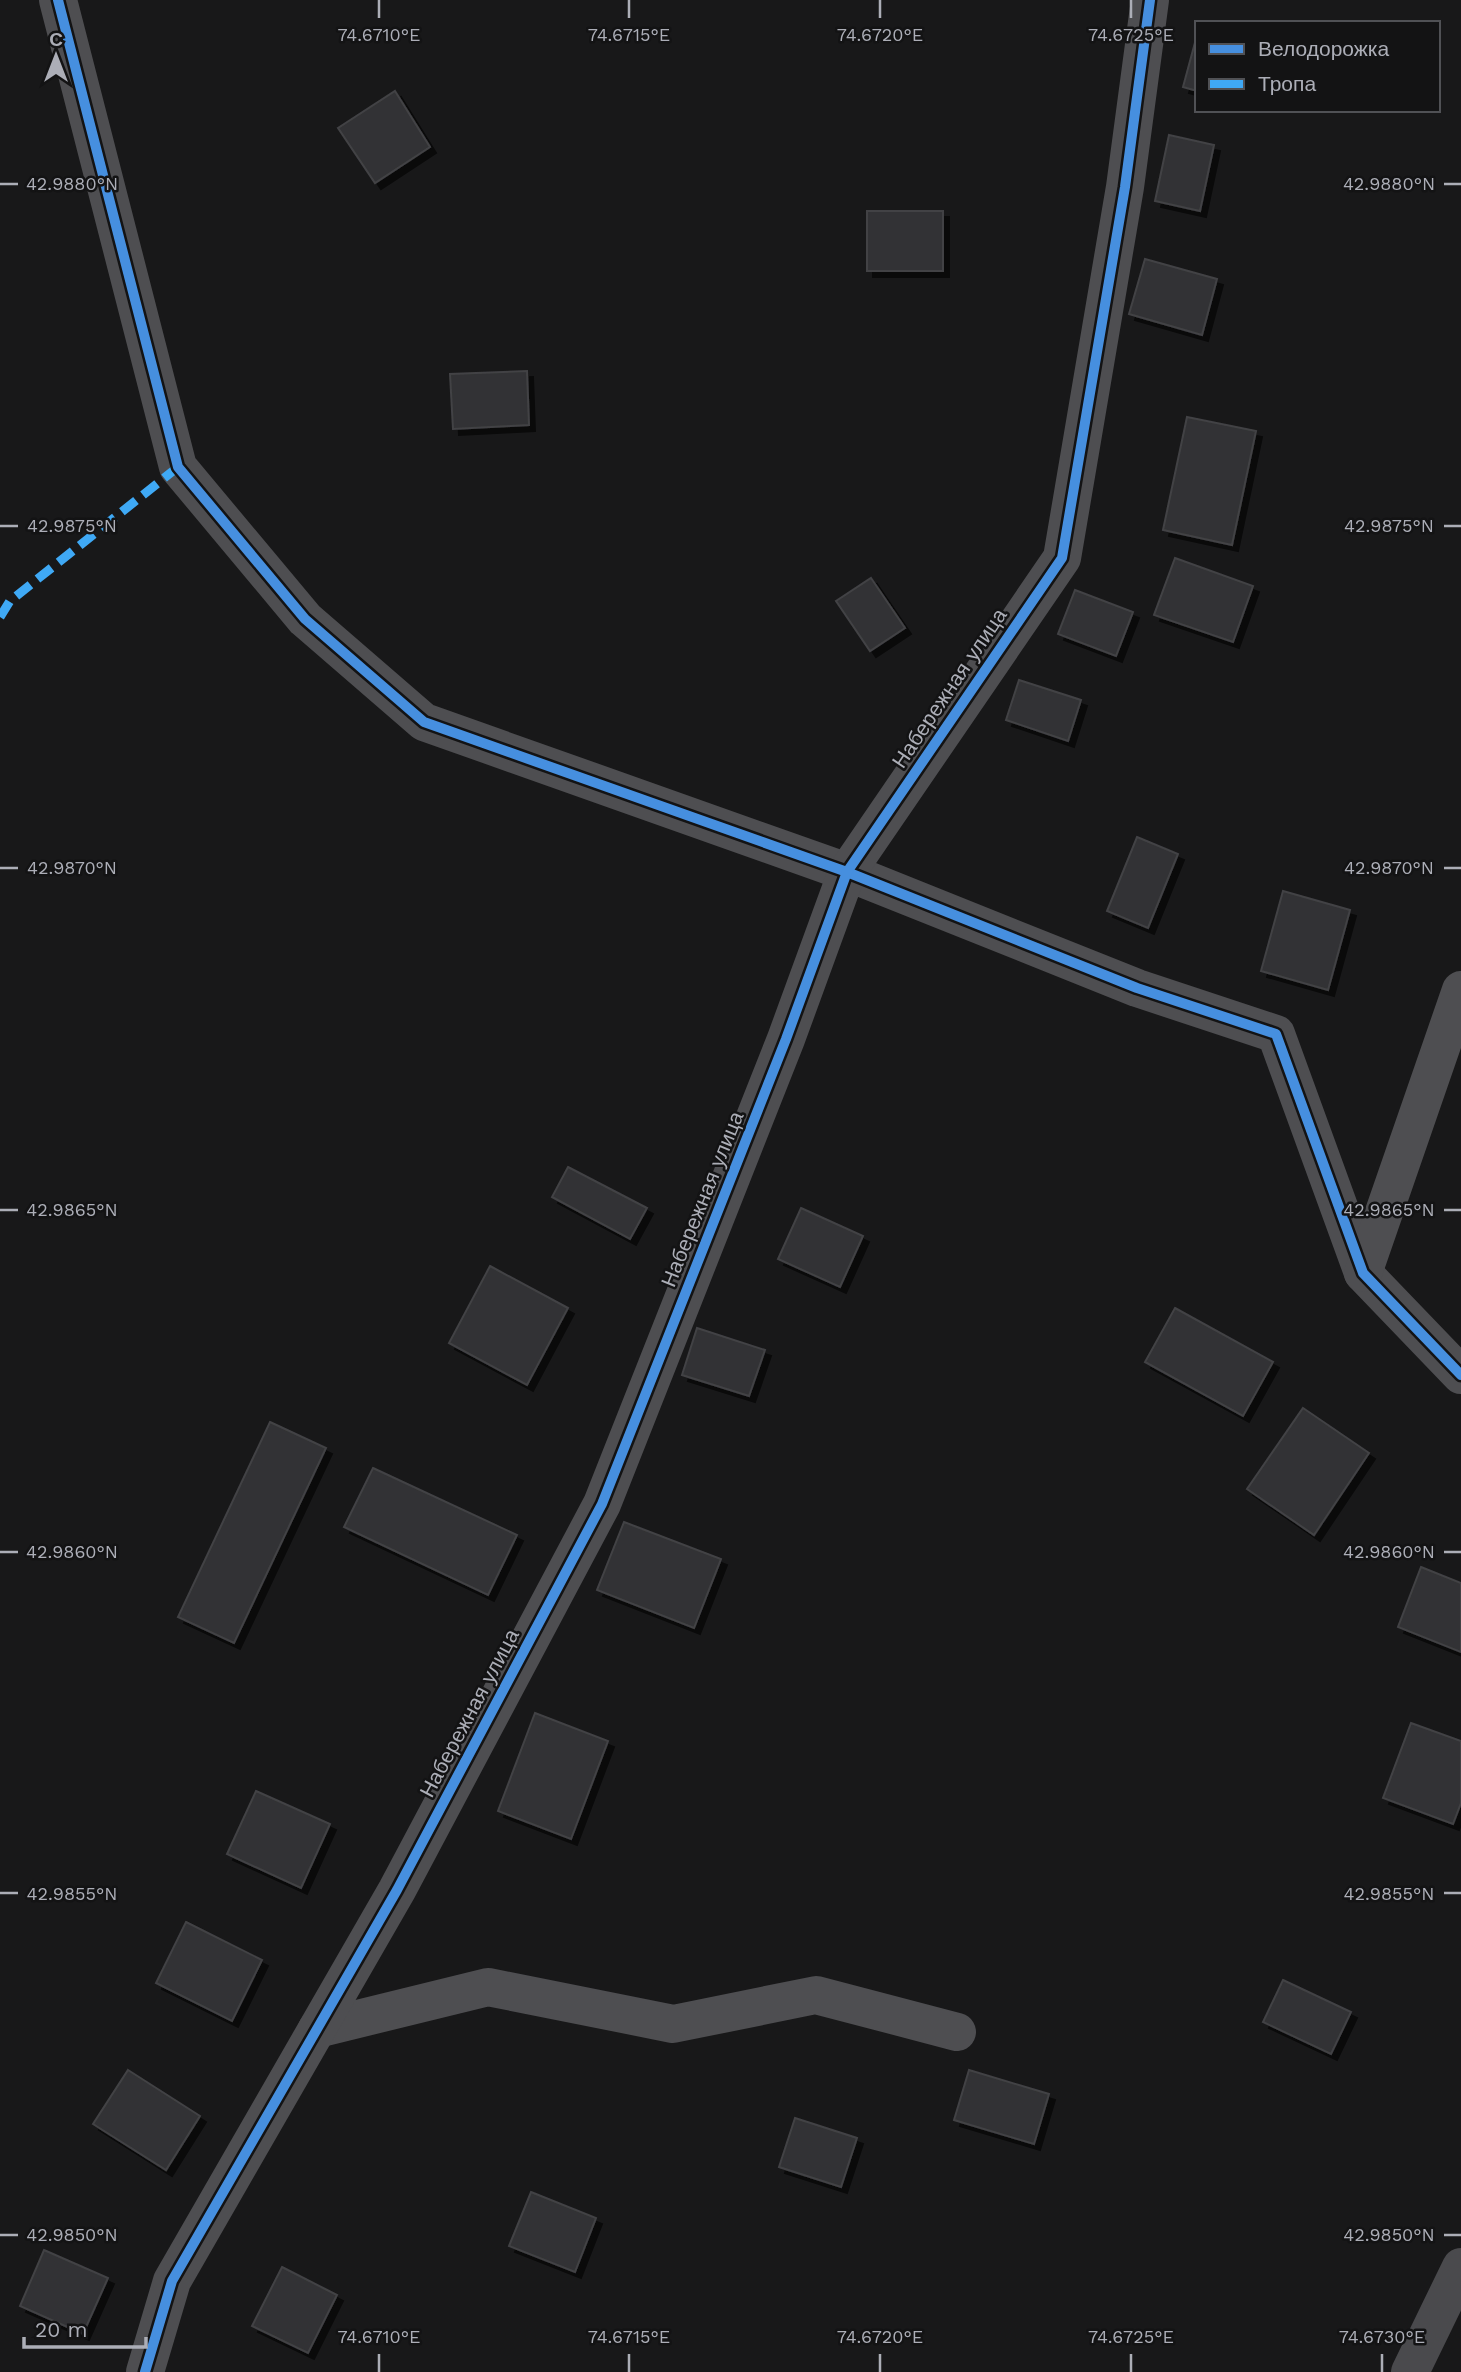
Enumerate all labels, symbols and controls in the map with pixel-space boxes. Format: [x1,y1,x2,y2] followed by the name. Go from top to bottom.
[21,21,91,91] north arrow
[1195,21,1440,112] legend
[337,24,421,45] text: 74.6710°E
[588,24,670,45] text: 74.6715°E
[837,24,923,45] text: 74.6720°E
[1088,24,1174,45] text: 74.6725°E
[49,28,63,51] text: С
[1258,36,1389,61] text: Велодорожка
[1258,71,1316,96] text: Тропа
[26,173,118,194] text: 42.9880°N
[1343,173,1435,194] text: 42.9880°N
[27,515,117,536] text: 42.9875°N
[1344,515,1434,536] text: 42.9875°N
[886,603,1012,773] street label: Набережная улица
[27,857,117,878] text: 42.9870°N
[1344,857,1434,878] text: 42.9870°N
[655,1107,749,1290] street label: Набережная улица
[26,1199,118,1220] text: 42.9865°N
[1343,1199,1435,1220] text: 42.9865°N
[26,1541,118,1562] text: 42.9860°N
[1343,1541,1435,1562] text: 42.9860°N
[414,1624,524,1801] street label: Набережная улица
[27,1883,117,1904] text: 42.9855°N
[1344,1883,1434,1904] text: 42.9855°N
[26,2224,118,2245] text: 42.9850°N
[1343,2224,1435,2245] text: 42.9850°N
[24,2306,147,2350] scale bar
[35,2317,87,2342] text: 20 m
[337,2326,421,2347] text: 74.6710°E
[588,2326,670,2347] text: 74.6715°E
[837,2326,923,2347] text: 74.6720°E
[1088,2326,1174,2347] text: 74.6725°E
[1339,2326,1425,2347] text: 74.6730°E

